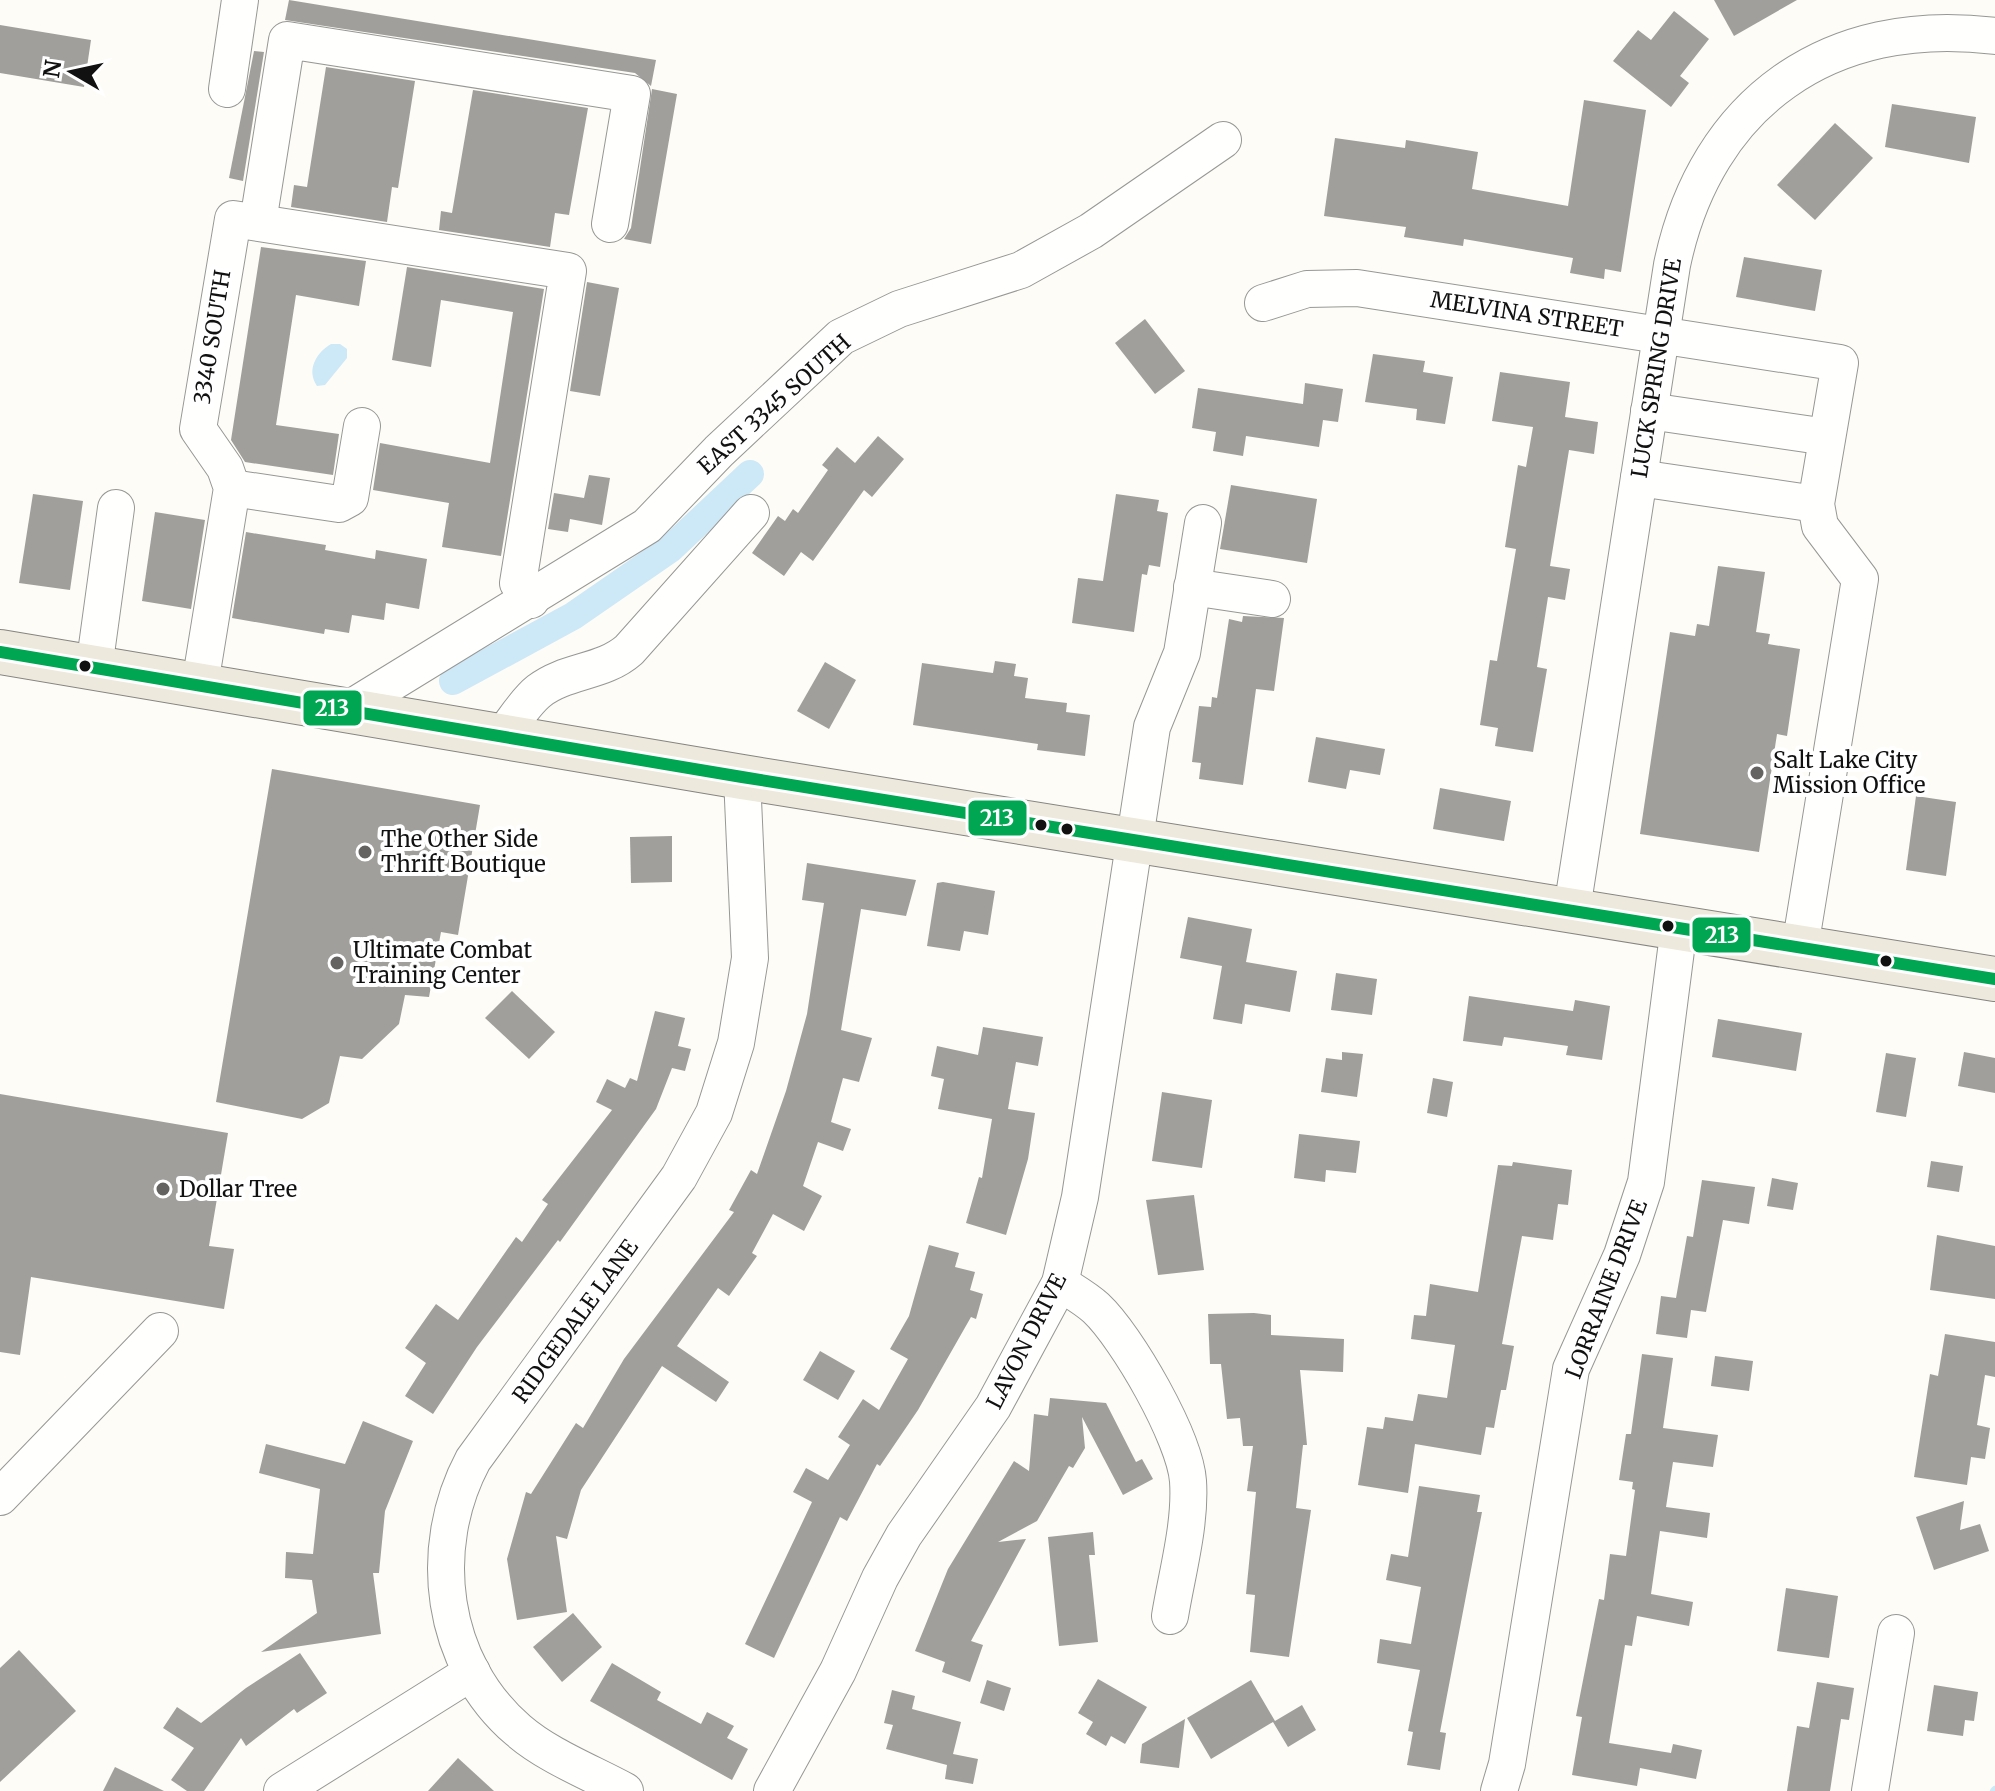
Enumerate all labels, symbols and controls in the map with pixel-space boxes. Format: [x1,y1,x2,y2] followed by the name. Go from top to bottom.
[32,32,112,112] north arrow
[37,57,68,80] text: N
[1625,256,1687,480] street label: LUCK SPRING DRIVE
[188,268,236,406] street label: 3340 SOUTH
[1429,285,1625,343] street label: MELVINA STREET
[692,328,856,480] street label: EAST 3345 SOUTH
[77,658,93,674] unlabelled marker
[302,689,363,727] line badge: 213
[315,694,349,722] text: 213
[1773,746,1925,799] place label: Salt Lake City Mission Office
[1748,764,1766,782] marker: Salt Lake City Mission Office
[967,799,1028,837] line badge: 213
[980,804,1014,832] text: 213
[1033,817,1049,833] unlabelled marker
[1059,821,1075,837] unlabelled marker
[381,825,546,878] place label: The Other Side Thrift Boutique
[356,843,374,861] marker: The Other Side Thrift Boutique
[1691,916,1752,954] line badge: 213
[1660,918,1676,934] unlabelled marker
[1705,921,1739,949] text: 213
[353,936,532,989] place label: Ultimate Combat Training Center
[1878,953,1894,969] unlabelled marker
[328,954,346,972] marker: Ultimate Combat Training Center
[179,1175,297,1203] place label: Dollar Tree
[154,1180,172,1198] marker: Dollar Tree
[1559,1196,1653,1382] street label: LORRAINE DRIVE
[506,1234,644,1408] street label: RIDGEDALE LANE
[980,1268,1072,1414] street label: LAVON DRIVE

